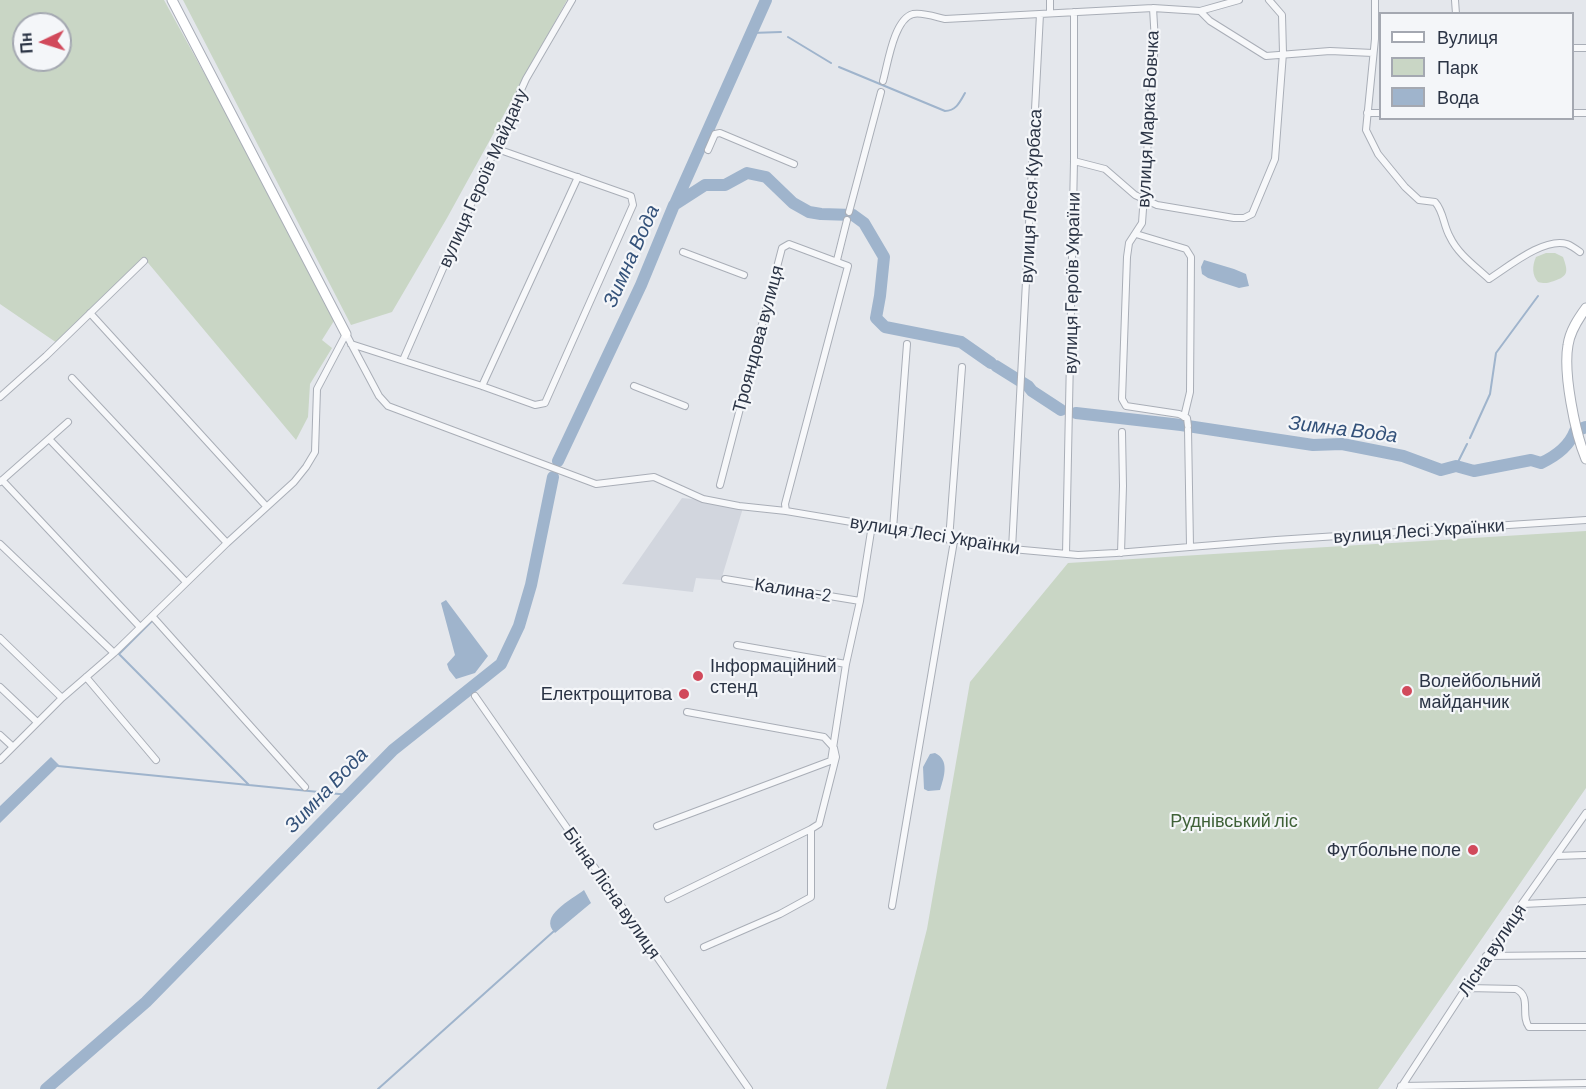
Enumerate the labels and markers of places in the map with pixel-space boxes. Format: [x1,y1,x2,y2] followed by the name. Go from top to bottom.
[710,655,837,698] place label: Інформаційний стенд
[691,669,705,683] marker: Інформаційний стенд
[1419,670,1541,712] place label: Волейбольний майданчик
[541,683,672,705] place label: Електрощитова
[1400,684,1414,698] marker: Волейбольний майданчик
[677,687,691,701] marker: Електрощитова
[1327,839,1461,861] place label: Футбольне поле
[1466,843,1480,857] marker: Футбольне поле

